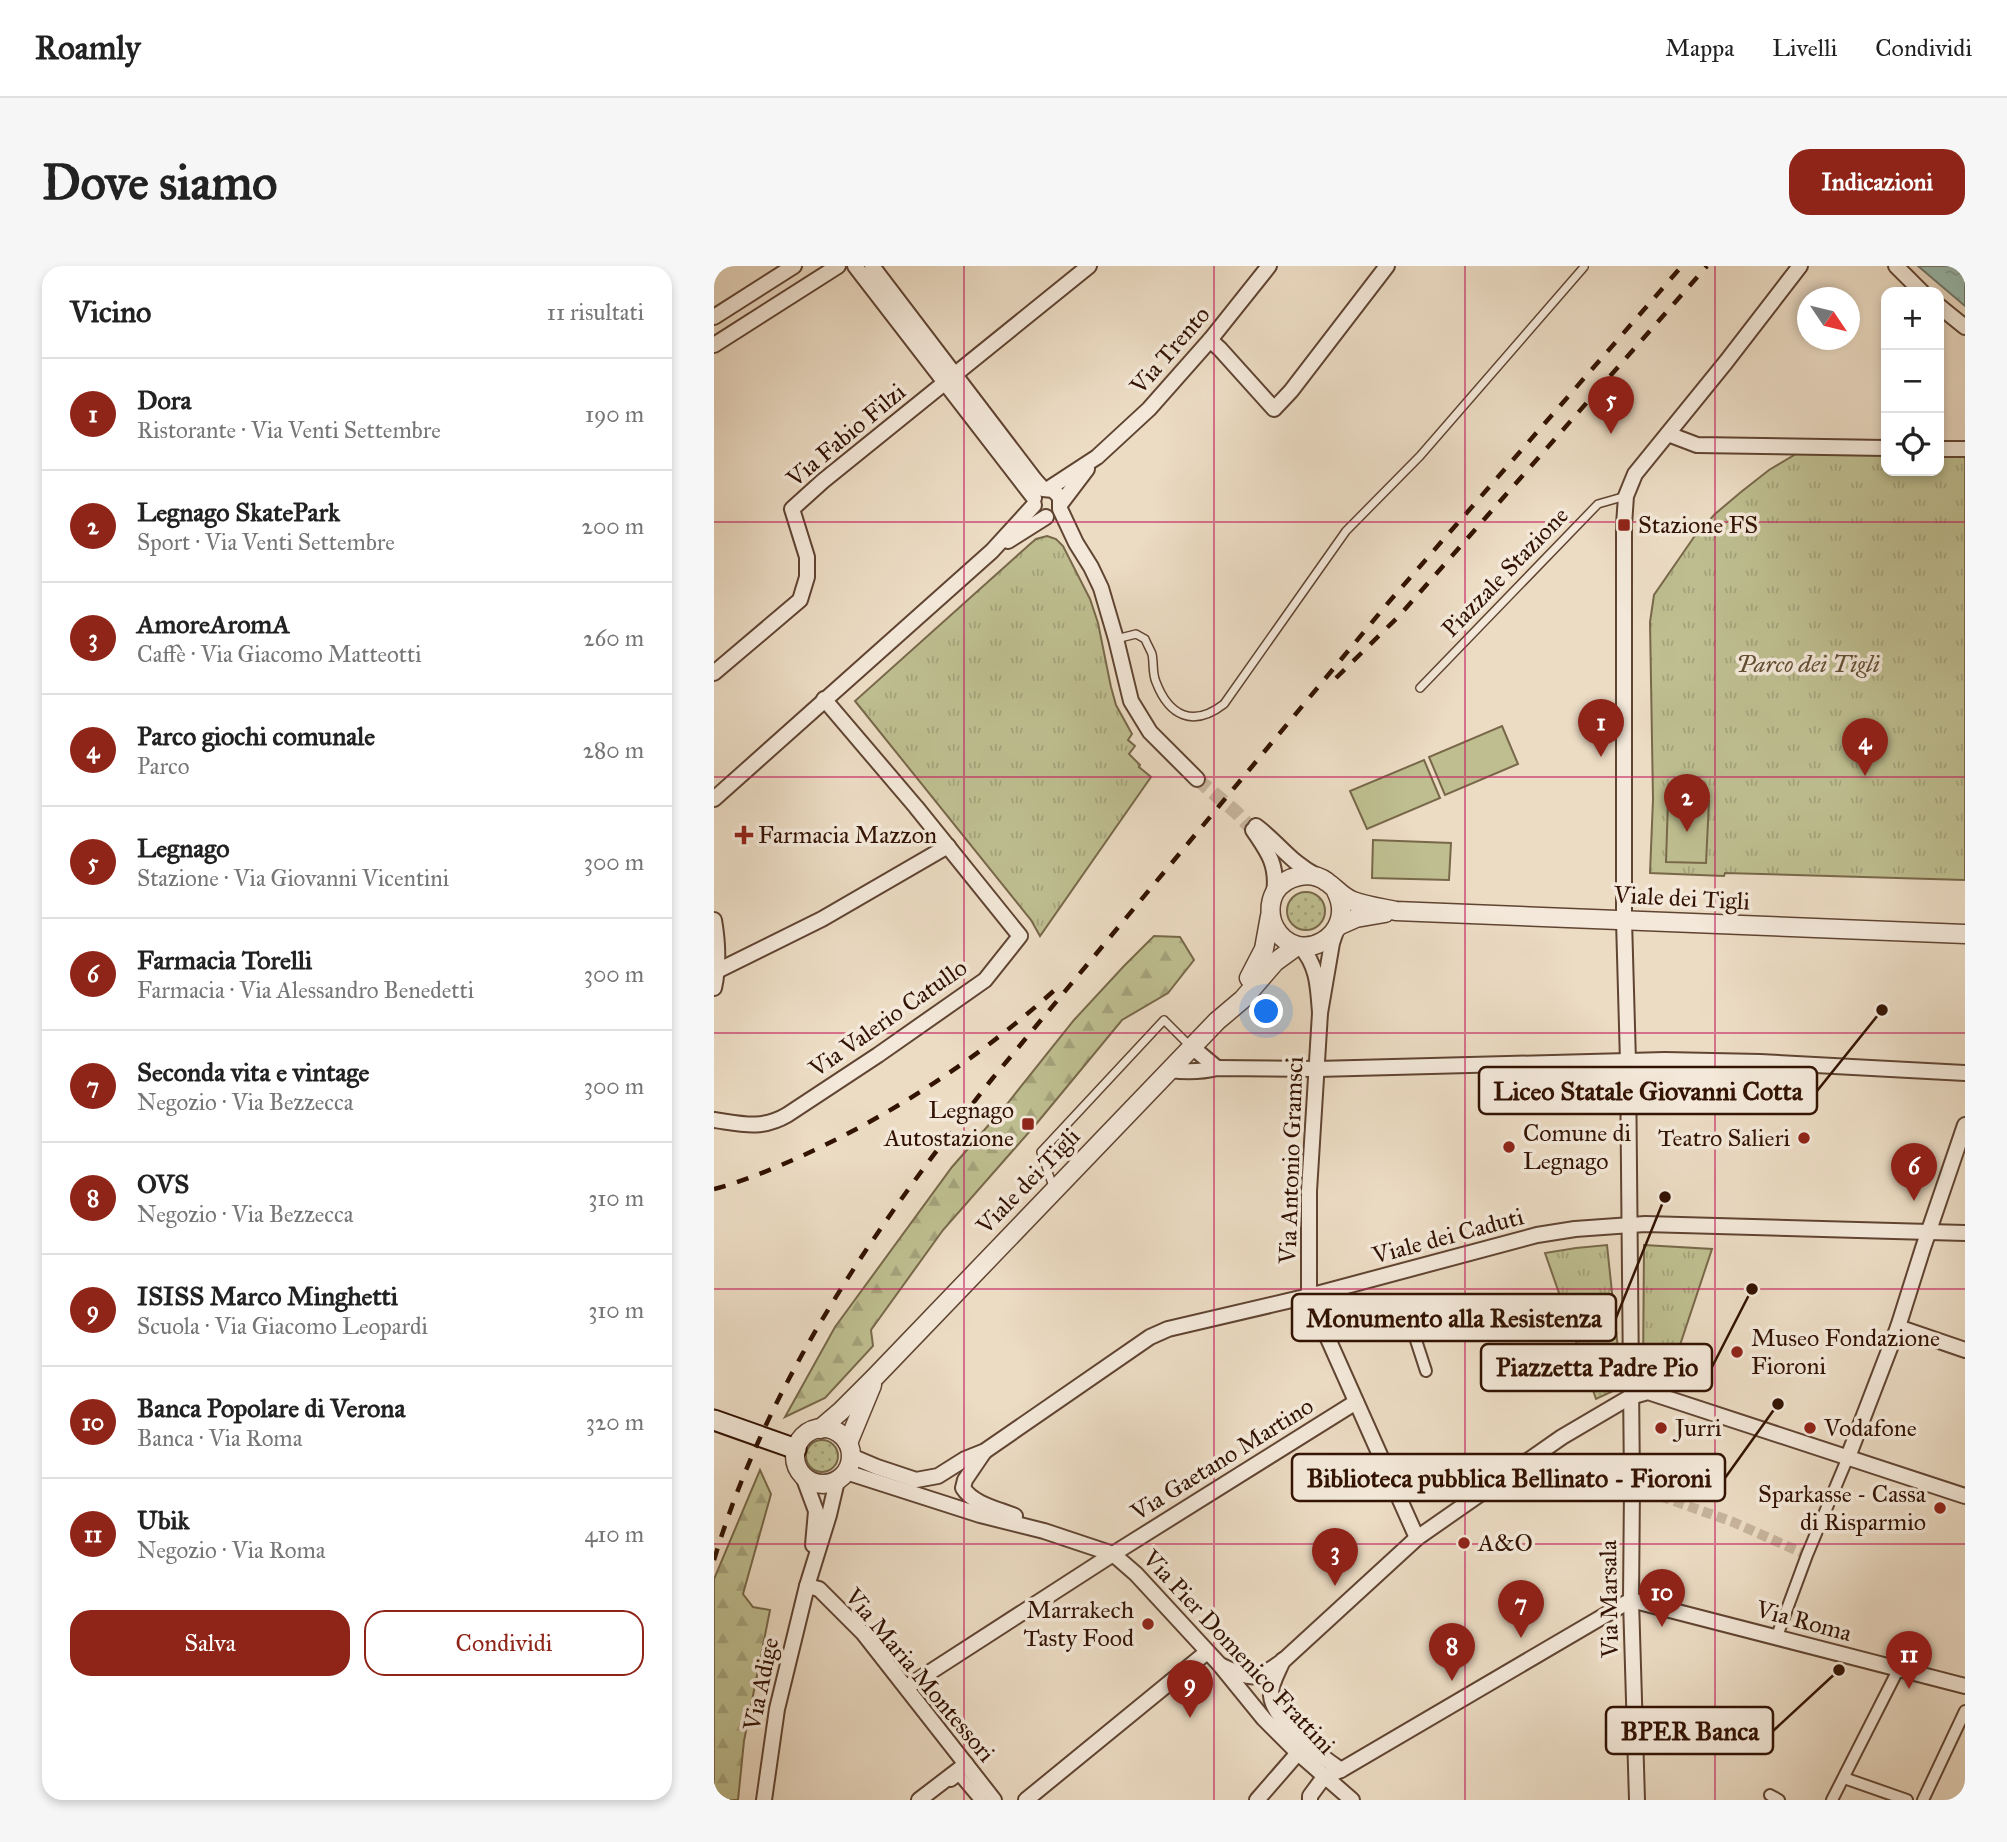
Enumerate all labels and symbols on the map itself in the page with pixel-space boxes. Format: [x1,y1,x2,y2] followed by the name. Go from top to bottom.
[1797,287,1860,350] north arrow
[1123,300,1216,401] street label: Via Trento
[780,376,912,494] street label: Via Fabio Filzi
[1588,376,1634,434] pin: 5
[1435,501,1575,643] street label: Piazzale Stazione
[1638,510,1758,540] place label: Stazione FS
[1616,517,1632,533] marker: Stazione FS
[1736,649,1880,679] park label: Parco dei Tigli
[1578,699,1624,757] pin: 1
[1842,718,1888,776] pin: 4
[1664,774,1710,832] pin: 2
[758,820,937,850] place label: Farmacia Mazzon
[736,827,752,843] marker: Farmacia Mazzon
[1612,879,1751,917] street label: Viale dei Tigli
[802,952,973,1084] street label: Via Valerio Catullo
[1249,994,1283,1028] your location
[1272,1055,1310,1265] street label: Via Antonio Gramsci
[1479,1067,1817,1114] callout: Liceo Statale Giovanni Cotta
[1493,1075,1804,1107] text: Liceo Statale Giovanni Cotta
[883,1095,1014,1153] place label: Legnago Autostazione
[1020,1116,1036,1132] marker: Legnago Autostazione
[1523,1118,1632,1176] place label: Comune di Legnago
[969,1121,1086,1241] street label: Viale dei Tigli
[1658,1123,1790,1153] place label: Teatro Salieri
[1796,1130,1812,1146] marker: Teatro Salieri
[1501,1139,1517,1155] marker: Comune di Legnago
[1891,1143,1937,1201] pin: 6
[1368,1201,1527,1271] street label: Viale dei Caduti
[1292,1294,1616,1341] callout: Monumento alla Resistenza
[1306,1302,1603,1334] text: Monumento alla Resistenza
[1751,1323,1940,1381] place label: Museo Fondazione Fioroni
[1481,1344,1712,1391] callout: Piazzetta Padre Pio
[1729,1344,1745,1360] marker: Museo Fondazione Fioroni
[1496,1351,1698,1383] text: Piazzetta Padre Pio
[1124,1391,1319,1528] street label: Via Gaetano Martino
[1672,1413,1722,1443] place label: Jurri
[1823,1413,1917,1443] place label: Vodafone
[1653,1420,1669,1436] marker: Jurri
[1802,1420,1818,1436] marker: Vodafone
[1292,1454,1725,1501] callout: Biblioteca pubblica Bellinato - Fioroni
[1306,1462,1712,1494] text: Biblioteca pubblica Bellinato - Fioroni
[1758,1479,1927,1537] place label: Sparkasse - Cassa di Risparmio
[1932,1500,1948,1516] marker: Sparkasse - Cassa di Risparmio
[1312,1528,1358,1586] pin: 3
[1477,1528,1533,1558] place label: A&O
[1456,1535,1472,1551] marker: A&O
[1593,1539,1625,1659] street label: Via Marsala
[1136,1543,1342,1761] street label: Via Pier Domenico Frattini
[1639,1569,1685,1627] pin: 10
[1498,1580,1544,1638] pin: 7
[838,1581,1002,1768] street label: Via Maria Montessori
[1752,1594,1856,1648] street label: Via Roma
[1023,1595,1134,1653] place label: Marrakech Tasty Food
[1140,1616,1156,1632] marker: Marrakech Tasty Food
[1429,1623,1475,1681] pin: 8
[1886,1631,1932,1689] pin: 11
[736,1635,785,1734] street label: Via Adige
[1167,1660,1213,1718] pin: 9
[1606,1707,1773,1754] callout: BPER Banca
[1621,1715,1760,1747] text: BPER Banca

